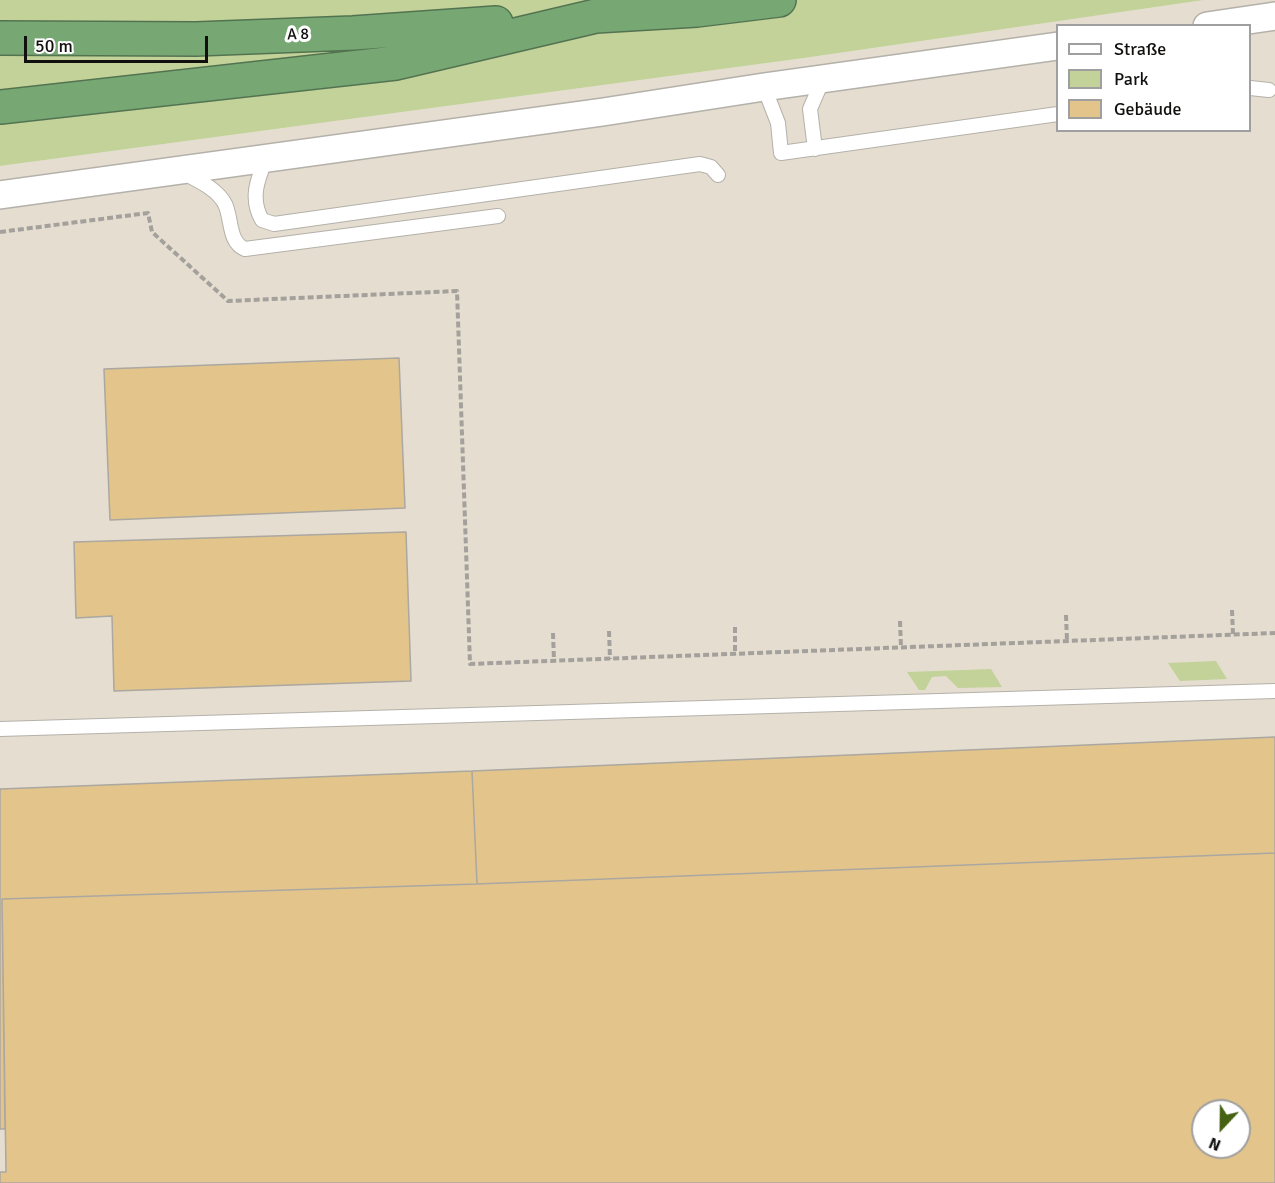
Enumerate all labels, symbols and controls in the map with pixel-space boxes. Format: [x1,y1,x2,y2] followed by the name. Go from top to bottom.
[27,24,212,62] scale bar
[1056,24,1251,132] legend
[287,25,309,45] street label: A 8
[35,35,73,57] text: 50 m
[1114,38,1166,60] text: Straße
[1114,68,1149,90] text: Park
[1114,98,1182,120] text: Gebäude
[1191,1099,1251,1159] north arrow
[1206,1132,1224,1155] text: N

